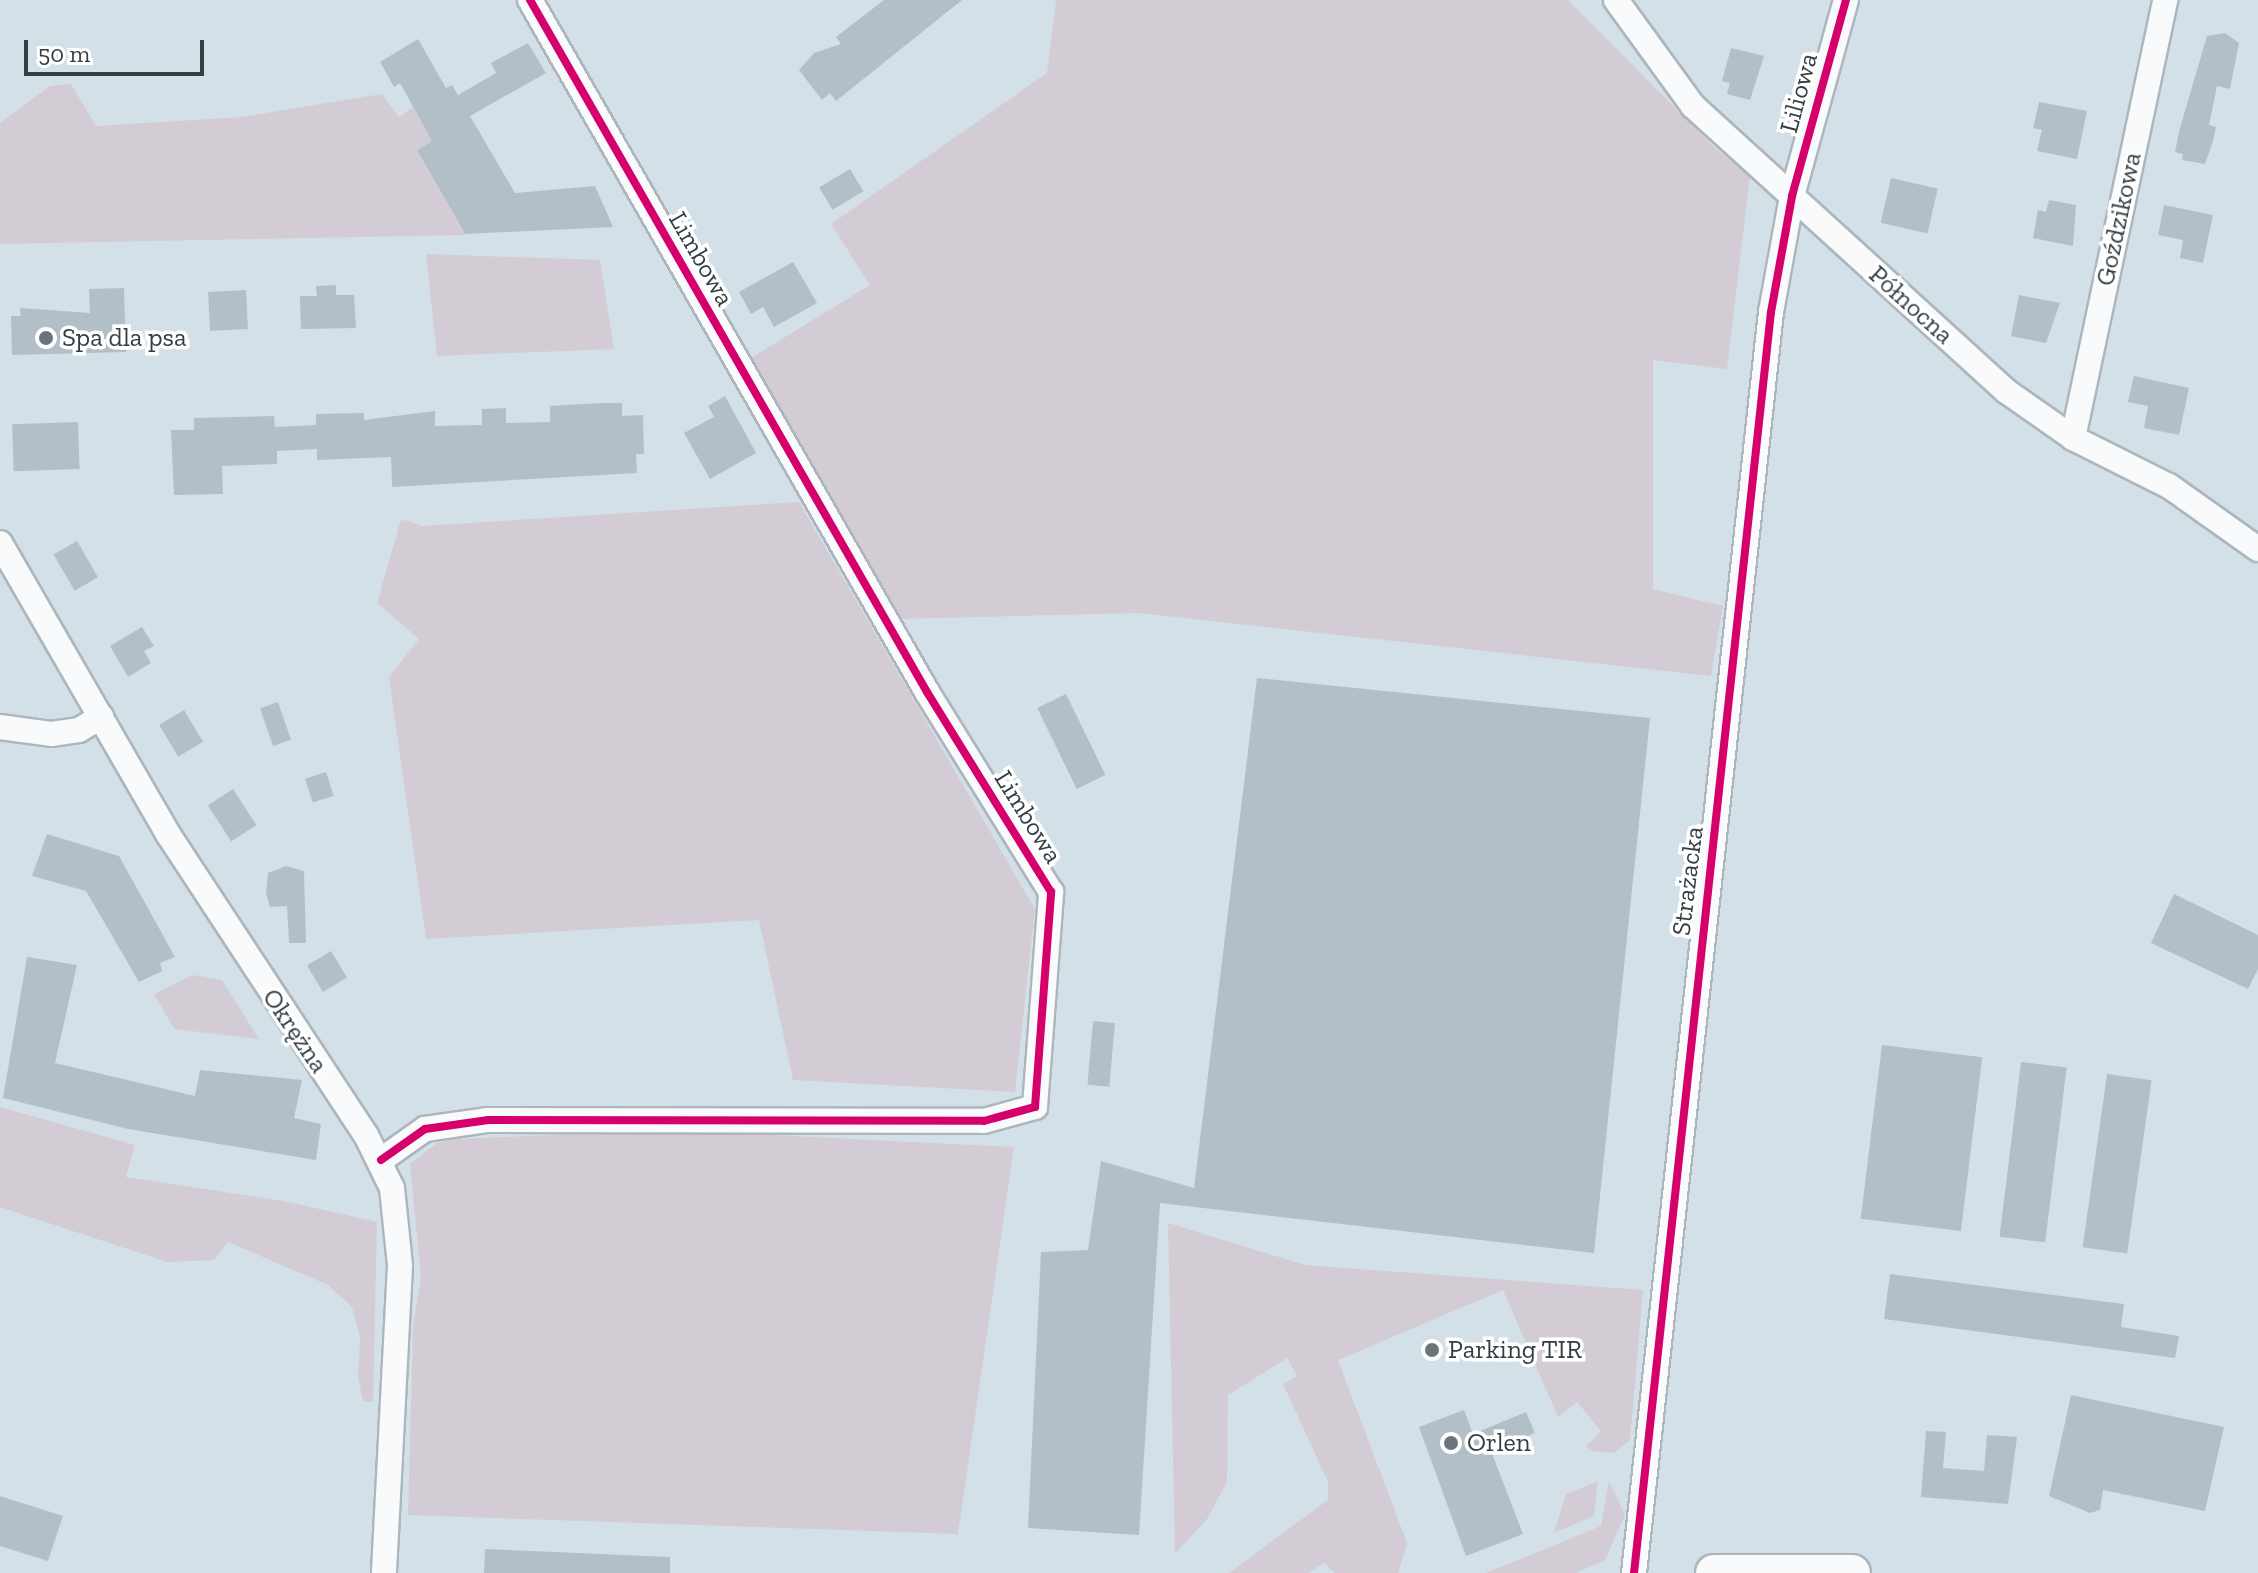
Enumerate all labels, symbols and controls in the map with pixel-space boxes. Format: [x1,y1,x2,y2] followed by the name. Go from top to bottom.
[28,24,208,74] scale bar
[38,39,90,68] text: 50 m
[1773,50,1825,136] street label: Liliowa
[2090,149,2148,289] street label: Goździkowa
[662,206,740,312] street label: Limbowa
[1862,259,1960,351] street label: Północna
[62,322,187,354] place label: Spa dla psa
[37,329,55,347] marker: Spa dla psa
[987,765,1069,869] street label: Limbowa
[1666,825,1710,937] street label: Strażacka
[256,983,334,1079] street label: Okrężna
[1448,1334,1582,1366] place label: Parking TIR
[1423,1341,1441,1359] marker: Parking TIR
[1467,1427,1531,1459] place label: Orlen
[1442,1434,1460,1452] marker: Orlen

